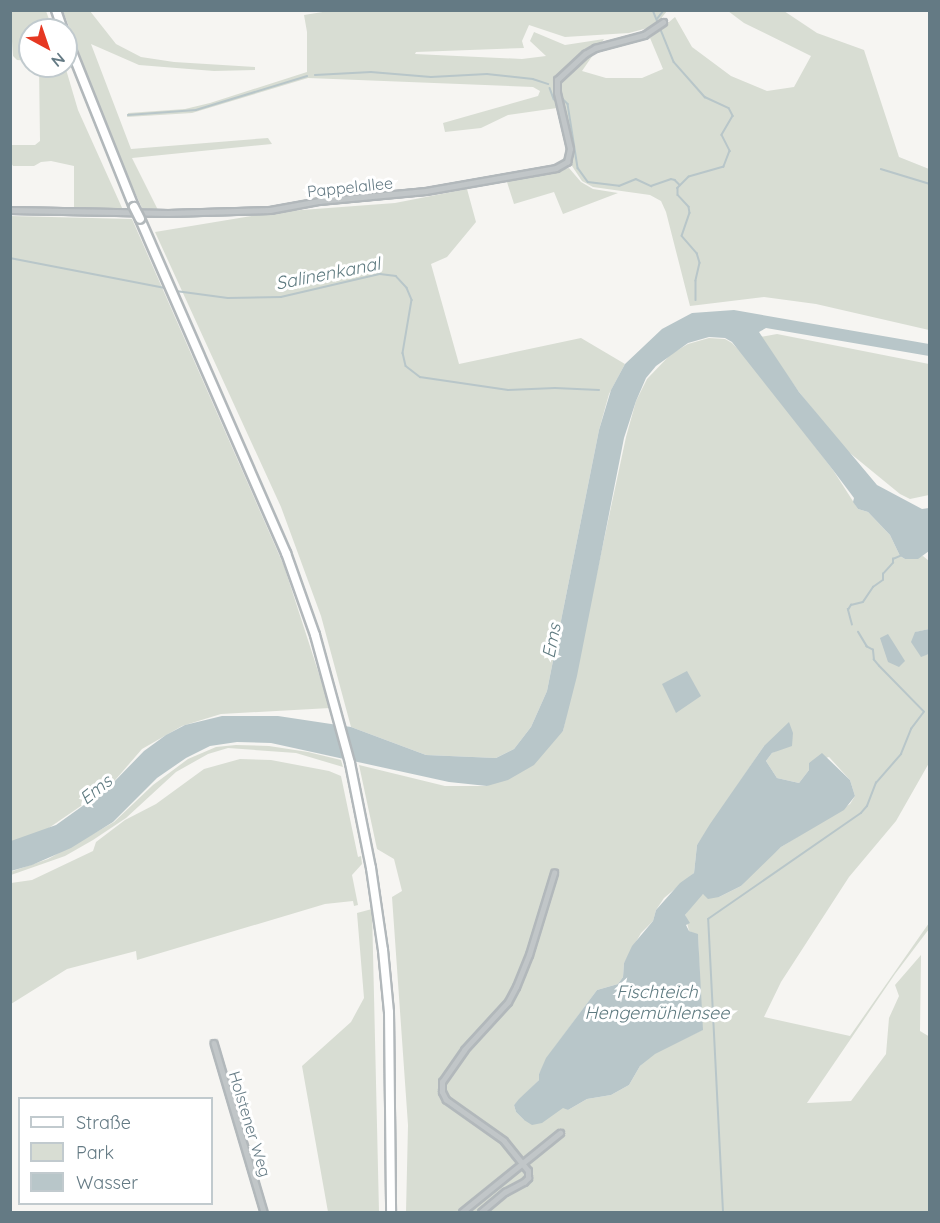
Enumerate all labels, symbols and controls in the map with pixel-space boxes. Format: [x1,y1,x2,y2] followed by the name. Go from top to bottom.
[18,18,78,78] north arrow
[47,49,69,72] text: N
[306,173,394,201] street label: Pappelallee
[274,253,382,295] water label: Salinenkanal
[538,622,566,660] water label: Ems
[76,771,116,809] water label: Ems
[585,982,729,1024] water label: Fischteich Hengemühlensee
[225,1069,275,1179] street label: Holstener Weg
[18,1097,213,1205] legend
[76,1111,131,1134] text: Straße
[76,1141,114,1164] text: Park
[76,1171,138,1194] text: Wasser

